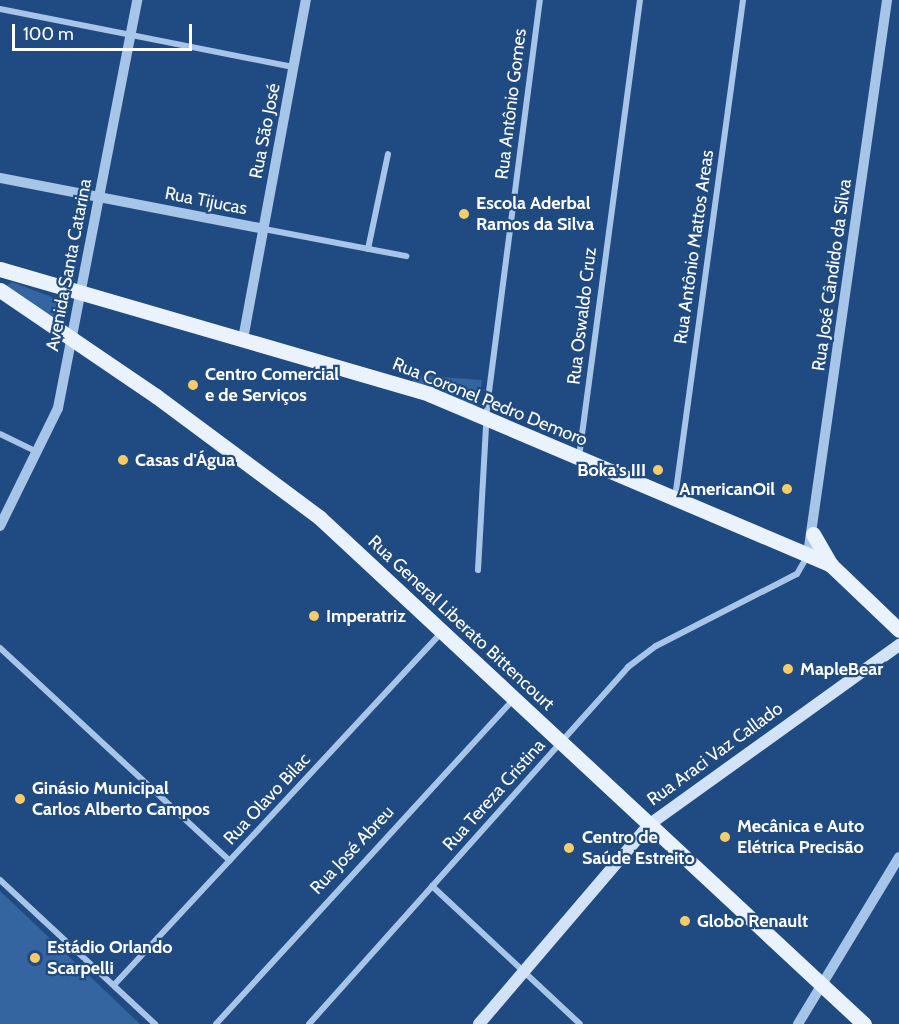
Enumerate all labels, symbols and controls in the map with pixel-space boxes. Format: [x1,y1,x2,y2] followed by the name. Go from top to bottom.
[15,12,195,50] scale bar
[23,23,74,45] text: 100 m
[491,27,531,181] street label: Rua Antônio Gomes
[245,81,285,181] street label: Rua São José
[670,149,718,345] street label: Rua Antônio Mattos Areas
[42,177,96,353] street label: Avenida Santa Catarina
[808,178,856,372] street label: Rua José Cândido da Silva
[163,182,249,220] street label: Rua Tijucas
[476,193,594,236] place label: Escola Aderbal Ramos da Silva
[457,207,471,221] marker: Escola Aderbal Ramos da Silva
[563,246,601,386] street label: Rua Oswaldo Cruz
[389,353,591,451] street label: Rua Coronel Pedro Demoro
[205,364,339,406] place label: Centro Comercial e de Serviços
[186,378,200,392] marker: Centro Comercial e de Serviços
[135,449,235,471] place label: Casas d'Água
[116,453,130,467] marker: Casas d'Água
[577,459,646,481] place label: Boka's III
[651,463,665,477] marker: Boka's III
[679,478,775,500] place label: AmericanOil
[780,482,794,496] marker: AmericanOil
[363,531,559,715] street label: Rua General Liberato Bittencourt
[326,605,406,627] place label: Imperatriz
[307,609,321,623] marker: Imperatriz
[800,658,883,680] place label: MapleBear
[781,662,795,676] marker: MapleBear
[643,698,787,810] street label: Rua Araci Vaz Callado
[438,735,550,855] street label: Rua Tereza Cristina
[219,749,315,849] street label: Rua Olavo Bilac
[32,778,210,820] place label: Ginásio Municipal Carlos Alberto Campos
[13,792,27,806] marker: Ginásio Municipal Carlos Alberto Campos
[306,801,398,899] street label: Rua José Abreu
[737,816,864,858] place label: Mecânica e Auto Elétrica Precisão
[582,827,695,870] place label: Centro de Saúde Estreito
[718,830,732,844] marker: Mecânica e Auto Elétrica Precisão
[560,839,578,857] marker: Centro de Saúde Estreito
[697,910,808,932] place label: Globo Renault
[678,914,692,928] marker: Globo Renault
[47,937,173,980] place label: Estádio Orlando Scarpelli
[28,951,42,965] marker: Estádio Orlando Scarpelli

